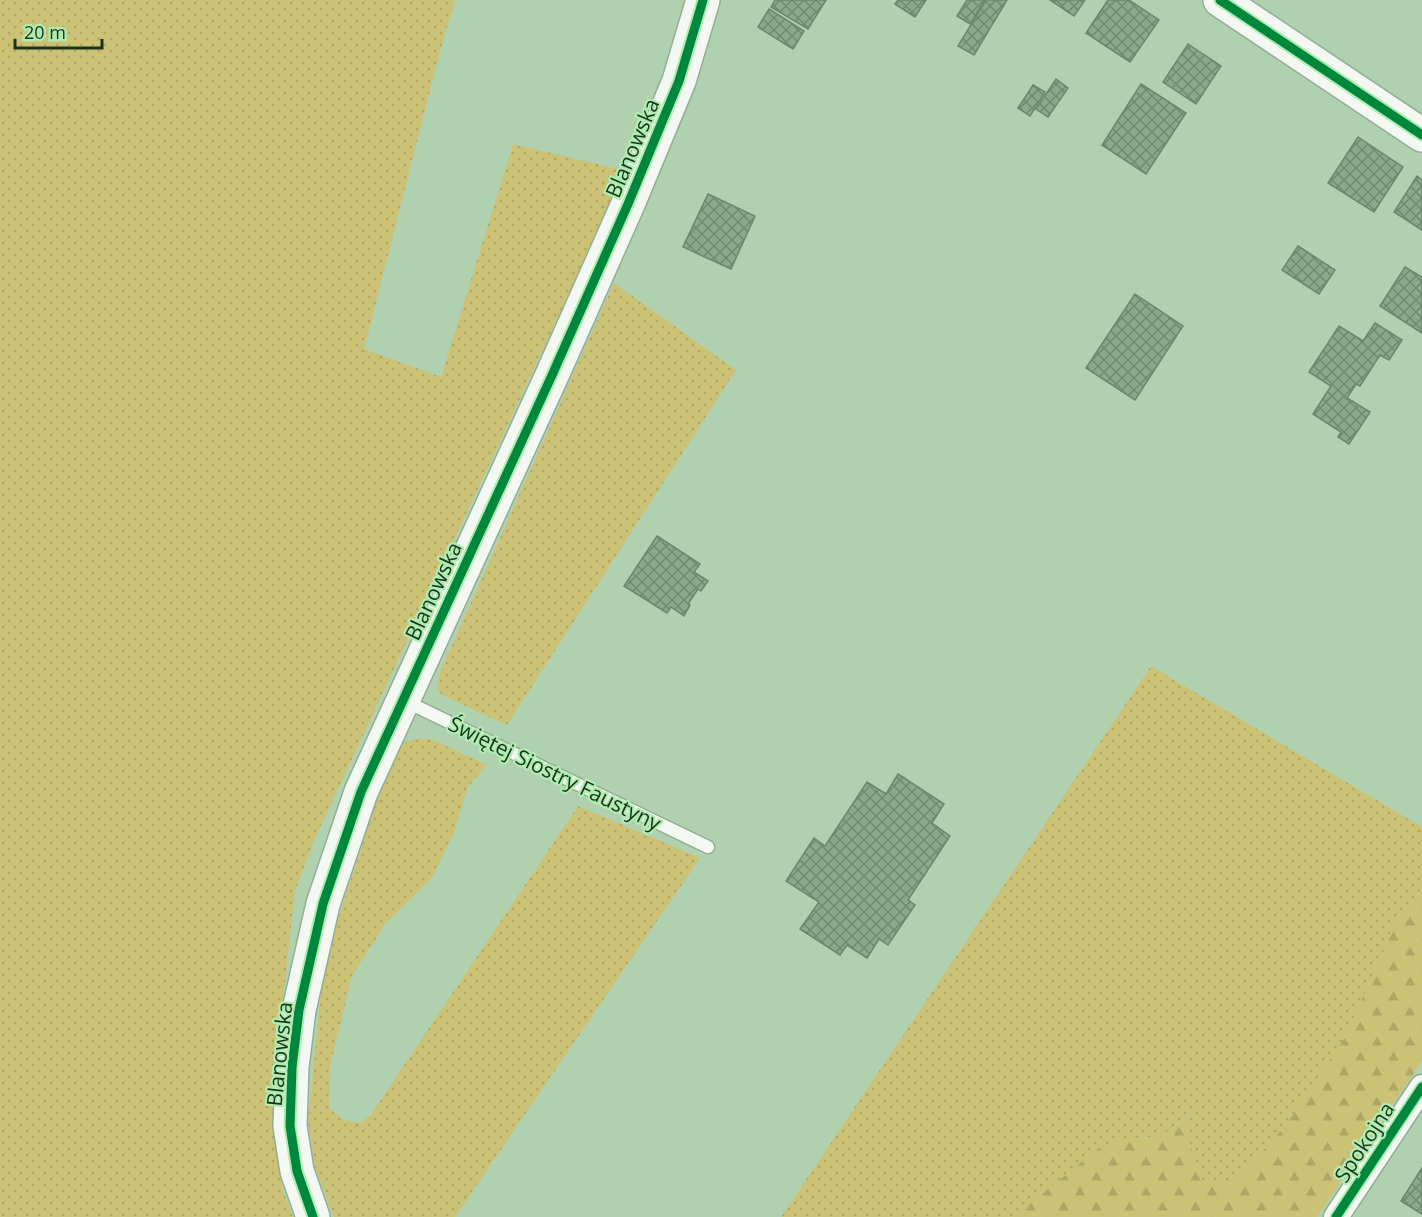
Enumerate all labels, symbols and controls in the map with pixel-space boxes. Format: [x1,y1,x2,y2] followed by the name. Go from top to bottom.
[15,12,102,50] scale bar
[24,20,66,44] text: 20 m
[599,94,665,202] street label: Blanowska
[398,537,468,645] street label: Blanowska
[444,709,666,837] street label: Świętej Siostry Faustyny
[260,1000,298,1108] street label: Blanowska
[1328,1096,1400,1188] street label: Spokojna

